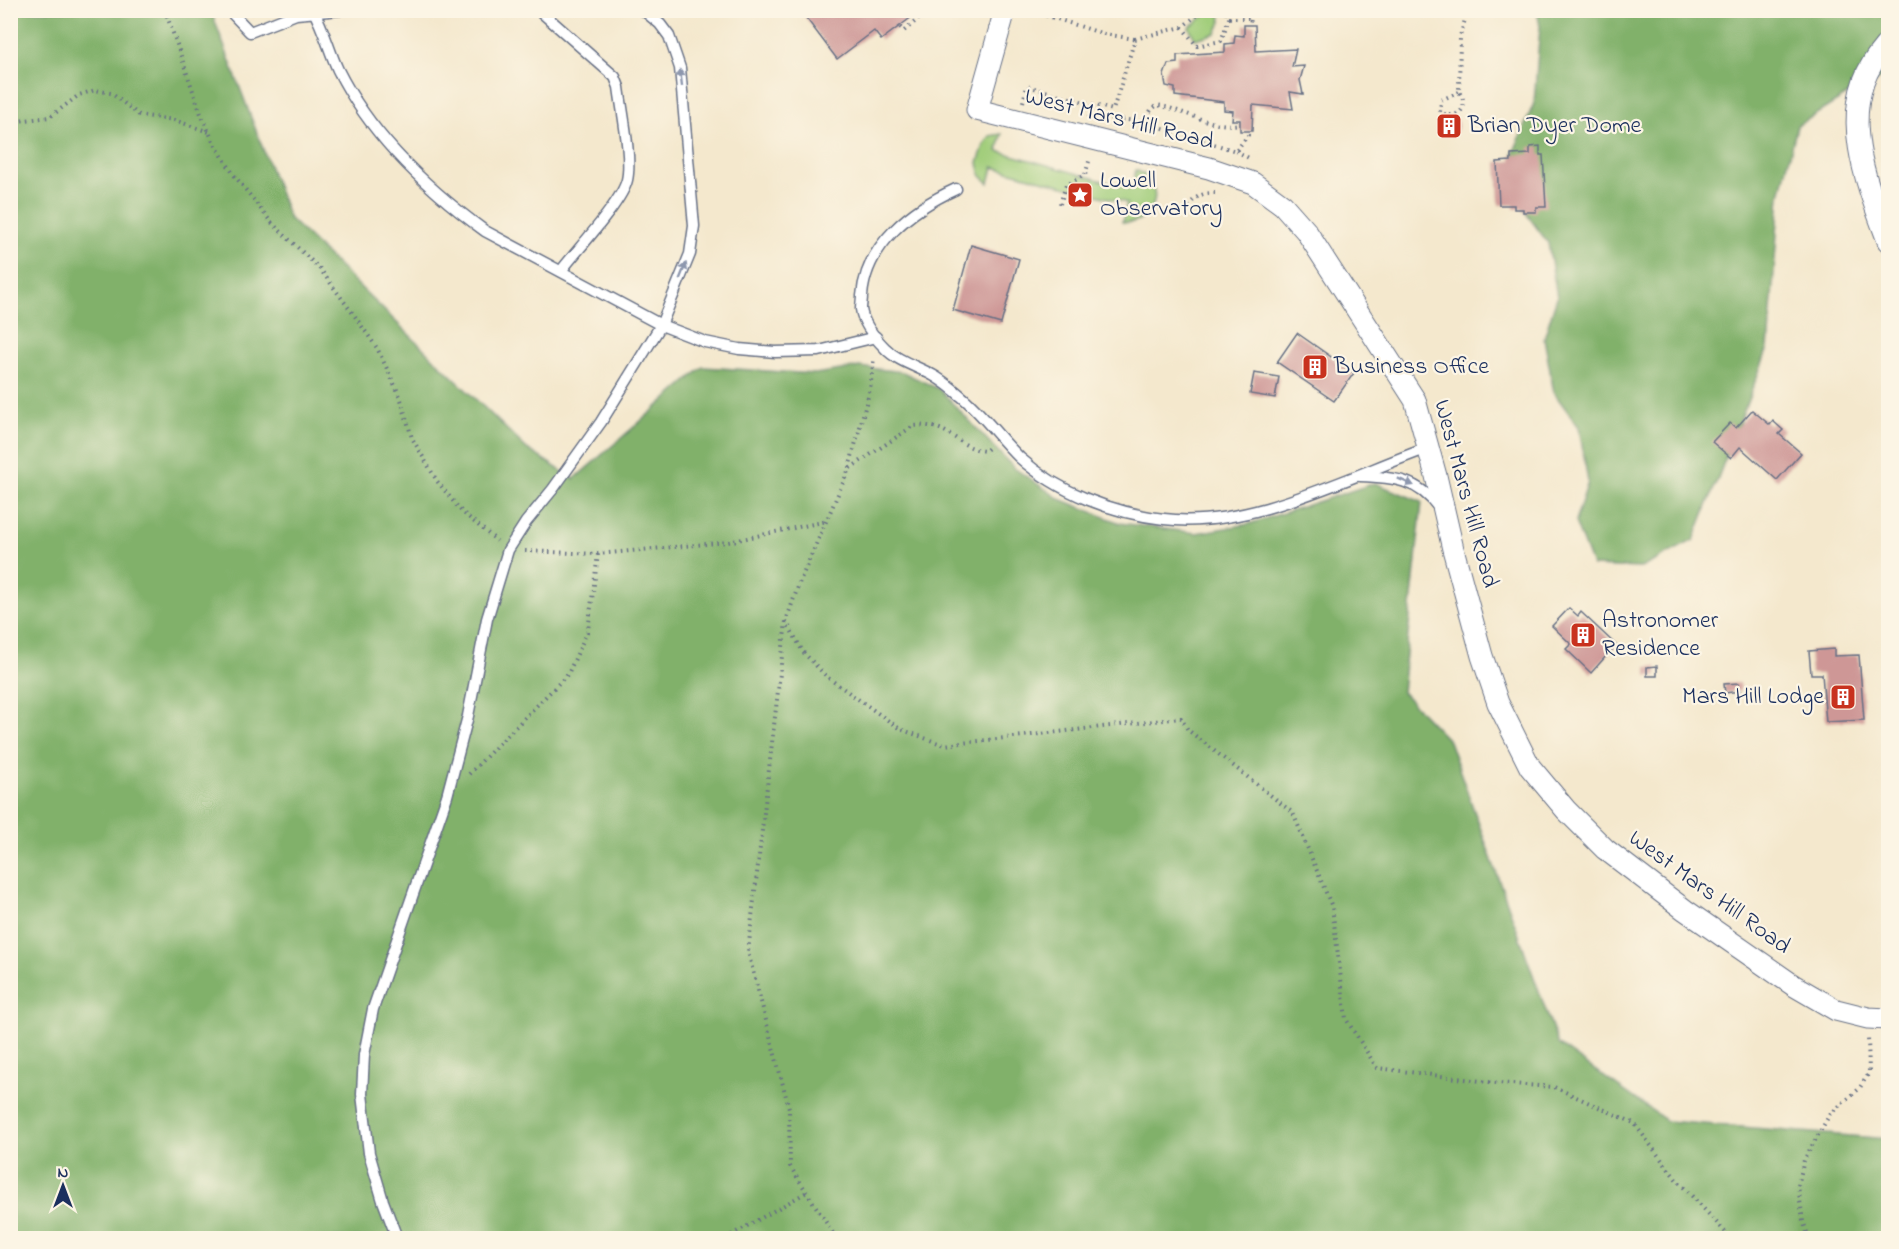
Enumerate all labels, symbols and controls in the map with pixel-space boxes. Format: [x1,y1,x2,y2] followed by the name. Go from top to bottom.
[676,69,686,88] one-way arrow
[1021,80,1218,160] street label: West Mars Hill Road
[1467,109,1642,145] place label: Brian Dyer Dome
[1434,111,1464,141] building icon: Brian Dyer Dome
[1100,164,1222,228] place label: Lowell Observatory
[1065,180,1095,210] place icon: Lowell Observatory
[679,262,688,280] one-way arrow
[1333,350,1489,385] place label: Business Office
[1300,352,1330,382] building icon: Business Office
[1423,396,1507,592] street label: West Mars Hill Road
[1397,478,1414,487] one-way arrow
[1602,604,1719,667] place label: Astronomer Residence
[1568,620,1598,650] building icon: Astronomer Residence
[1682,680,1824,715] place label: Mars Hill Lodge
[1828,682,1858,712] building icon: Mars Hill Lodge
[1621,822,1798,964] street label: West Mars Hill Road
[33,1156,93,1216] north arrow
[58,1161,69,1185] text: N

